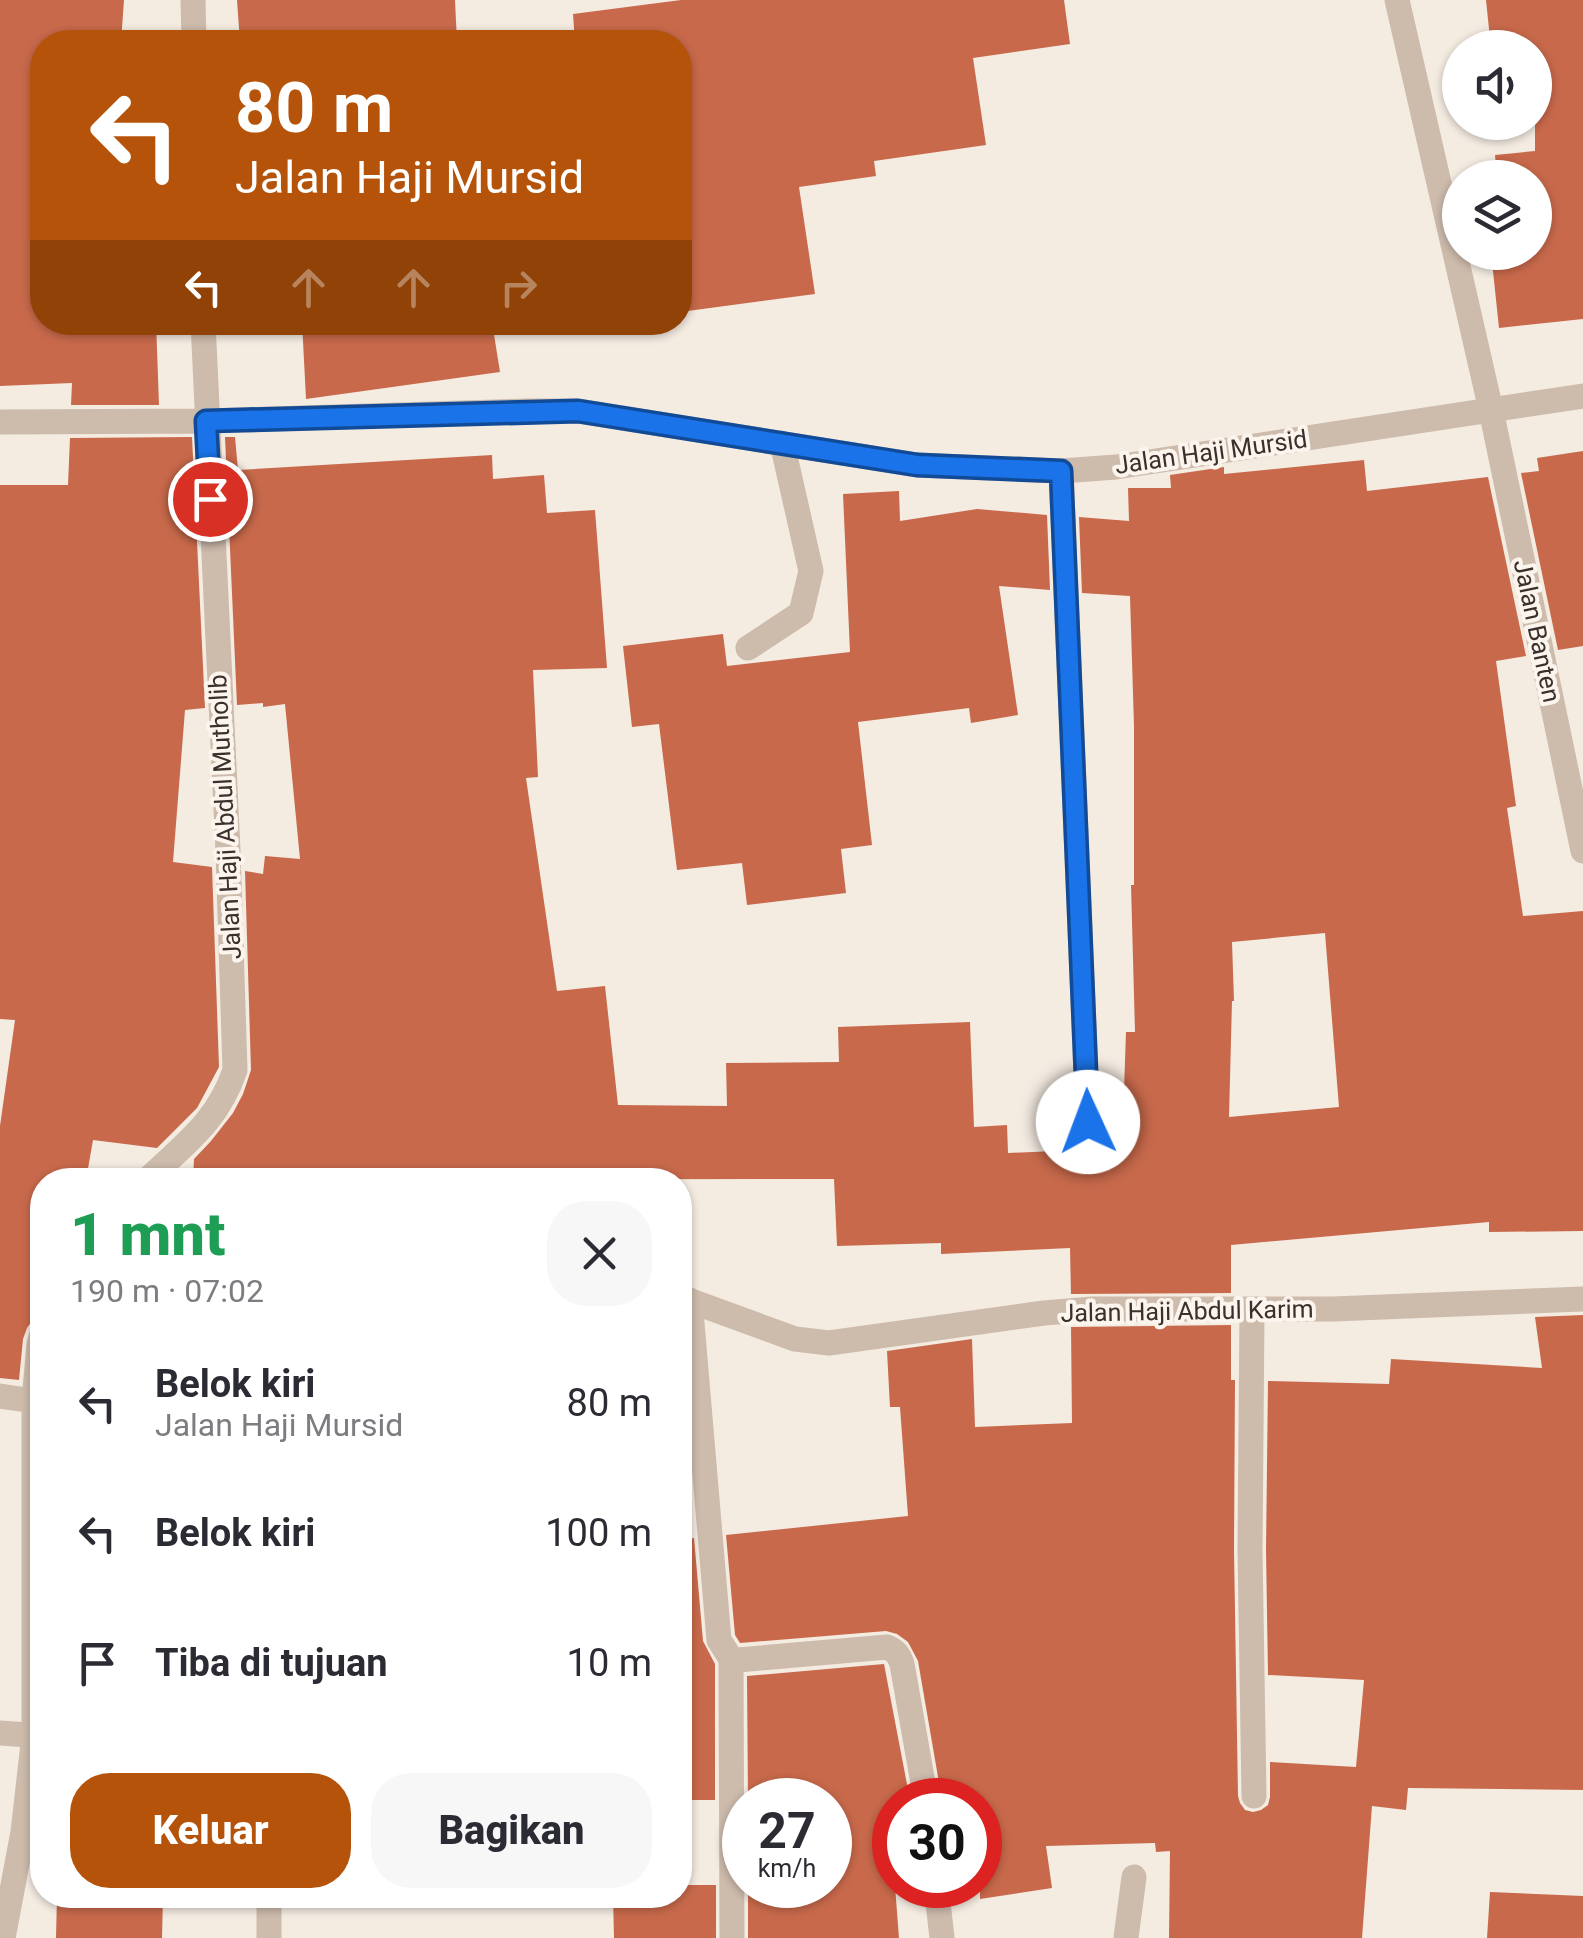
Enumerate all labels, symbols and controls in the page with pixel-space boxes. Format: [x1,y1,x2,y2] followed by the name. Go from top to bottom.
[1442,30,1552,270] map controls
[1442,30,1552,140] button: sound
[235,67,393,149] text: 80 m
[70,70,200,200] icon: left
[235,151,584,204] text: Jalan Haji Mursid
[1442,160,1552,270] button: layers
[176,260,231,315] icon: left
[281,260,336,315] icon: ahead
[386,260,441,315] icon: ahead
[491,260,546,315] icon: right
[1113,424,1309,480] street label: Jalan Haji Mursid
[168,457,253,542] pin
[183,472,238,527] icon: arrive
[1508,557,1566,705] street label: Jalan Banten
[203,674,247,960] street label: Jalan Haji Abdul Mutholib
[1036,1070,1140,1174] position arrow
[70,1199,226,1270] text: 1 mnt
[547,1201,652,1306] button: close
[70,1272,264,1310] text: 190 m · 07:02
[1060,1294,1314,1328] street label: Jalan Haji Abdul Karim
[155,1362,315,1406] text: Belok kiri
[70,1376,125,1431] icon: left
[567,1381,652,1425] text: 80 m
[155,1406,403,1444] text: Jalan Haji Mursid
[70,1506,125,1561] icon: left
[155,1511,315,1555] text: Belok kiri
[545,1511,652,1555] text: 100 m
[70,1636,125,1691] icon: arrive
[155,1641,388,1685] text: Tiba di tujuan
[567,1641,652,1685] text: 10 m
[70,1773,351,1888] button: Keluar
[371,1773,652,1888] button: Bagikan
[872,1778,1002,1908] speed limit sign: 30
[758,1802,816,1860] text: 27
[758,1854,816,1883] text: km/h

